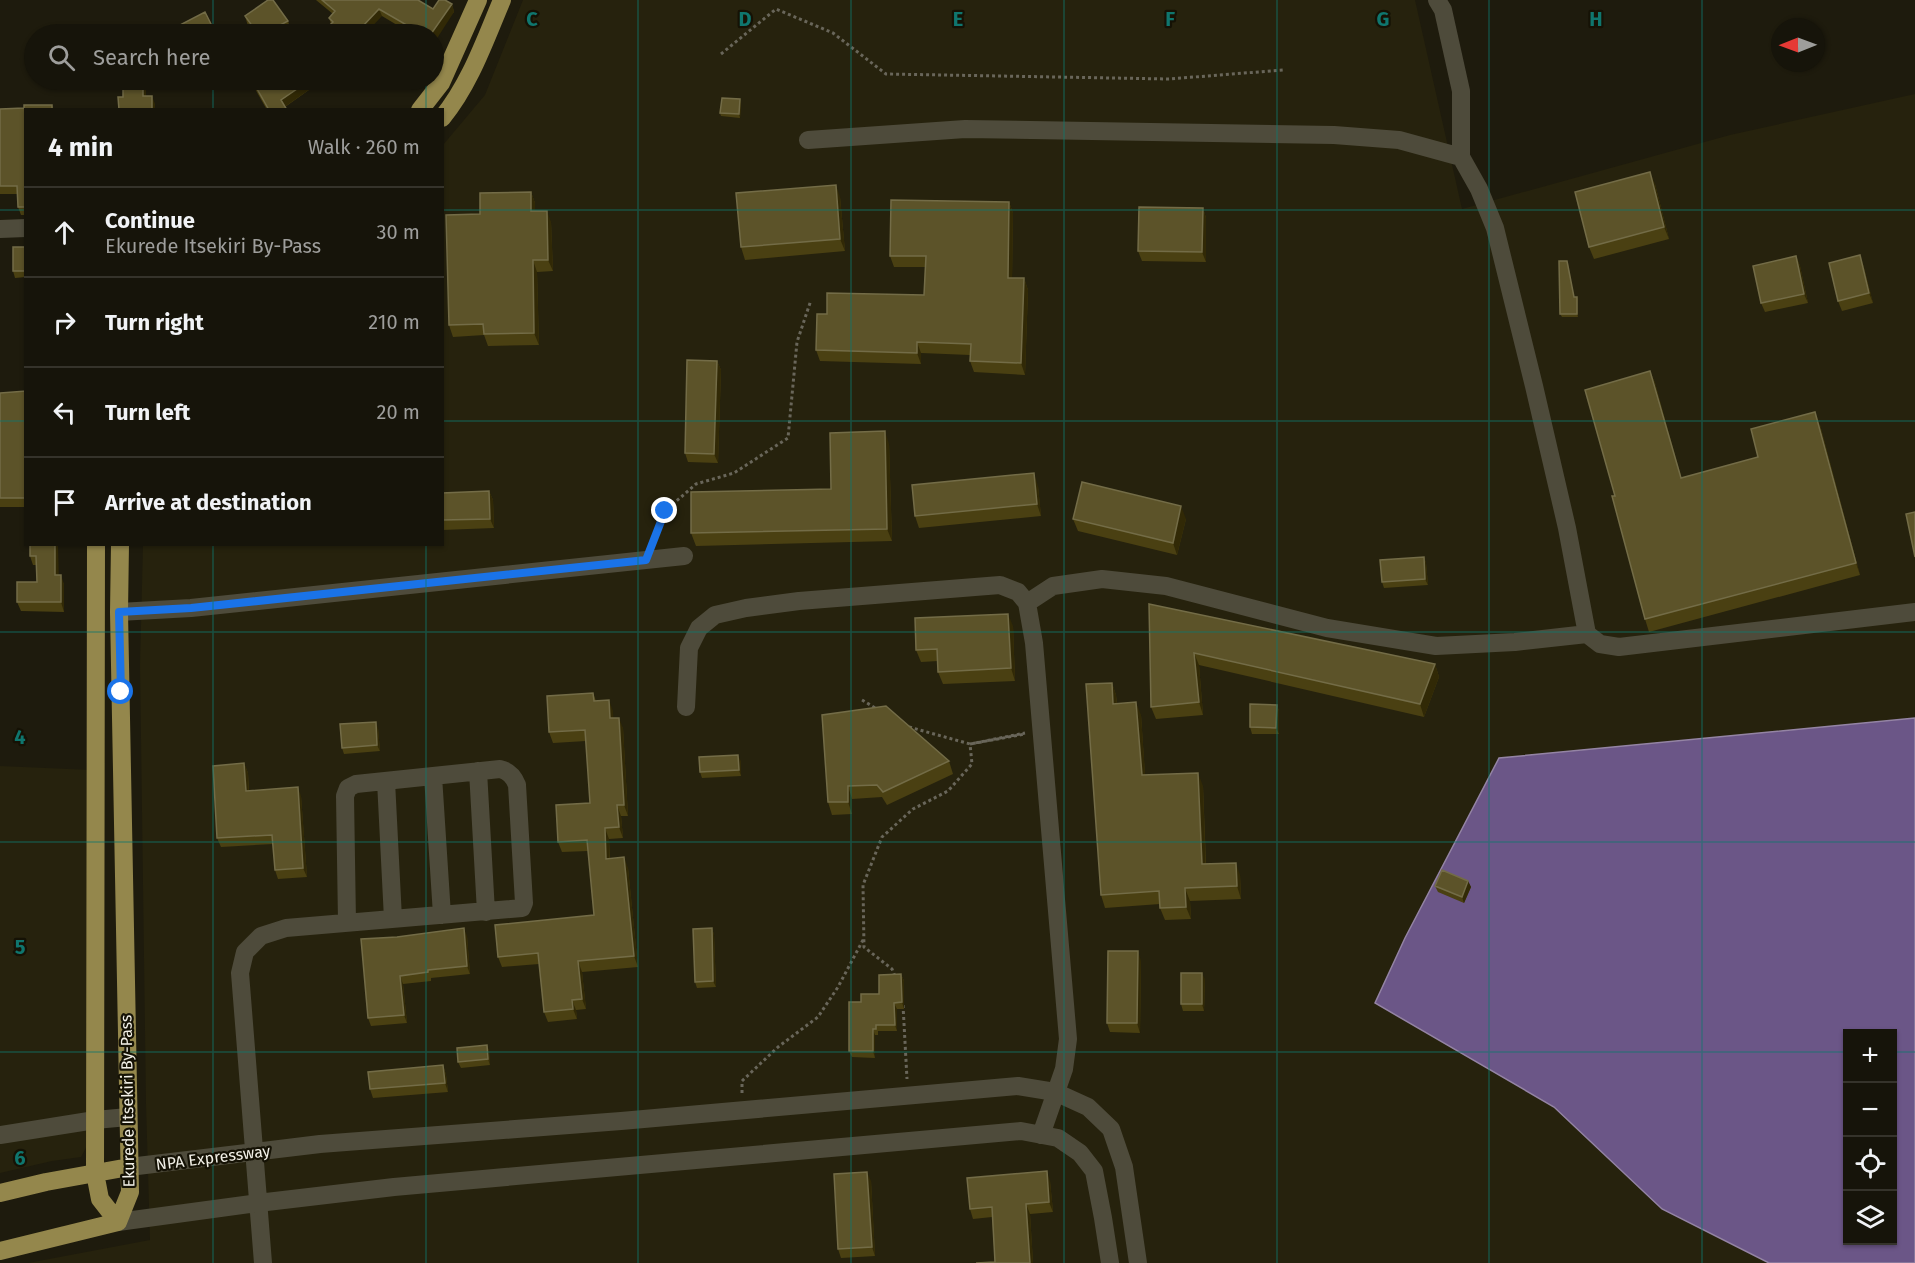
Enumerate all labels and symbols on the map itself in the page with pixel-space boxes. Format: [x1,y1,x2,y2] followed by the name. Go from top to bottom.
[526,7,538,31] text: C
[738,7,752,31] text: D
[953,7,963,31] text: E
[1165,7,1175,31] text: F
[1377,7,1389,31] text: G
[1589,7,1603,31] text: H
[1771,18,1825,72] north arrow
[651,497,677,523] route end
[107,678,133,704] route start
[14,725,26,749] text: 4
[15,935,26,959] text: 5
[116,1014,139,1188] street label: Ekurede Itsekiri By-Pass
[155,1141,272,1174] street label: NPA Expressway
[14,1146,26,1170] text: 6

